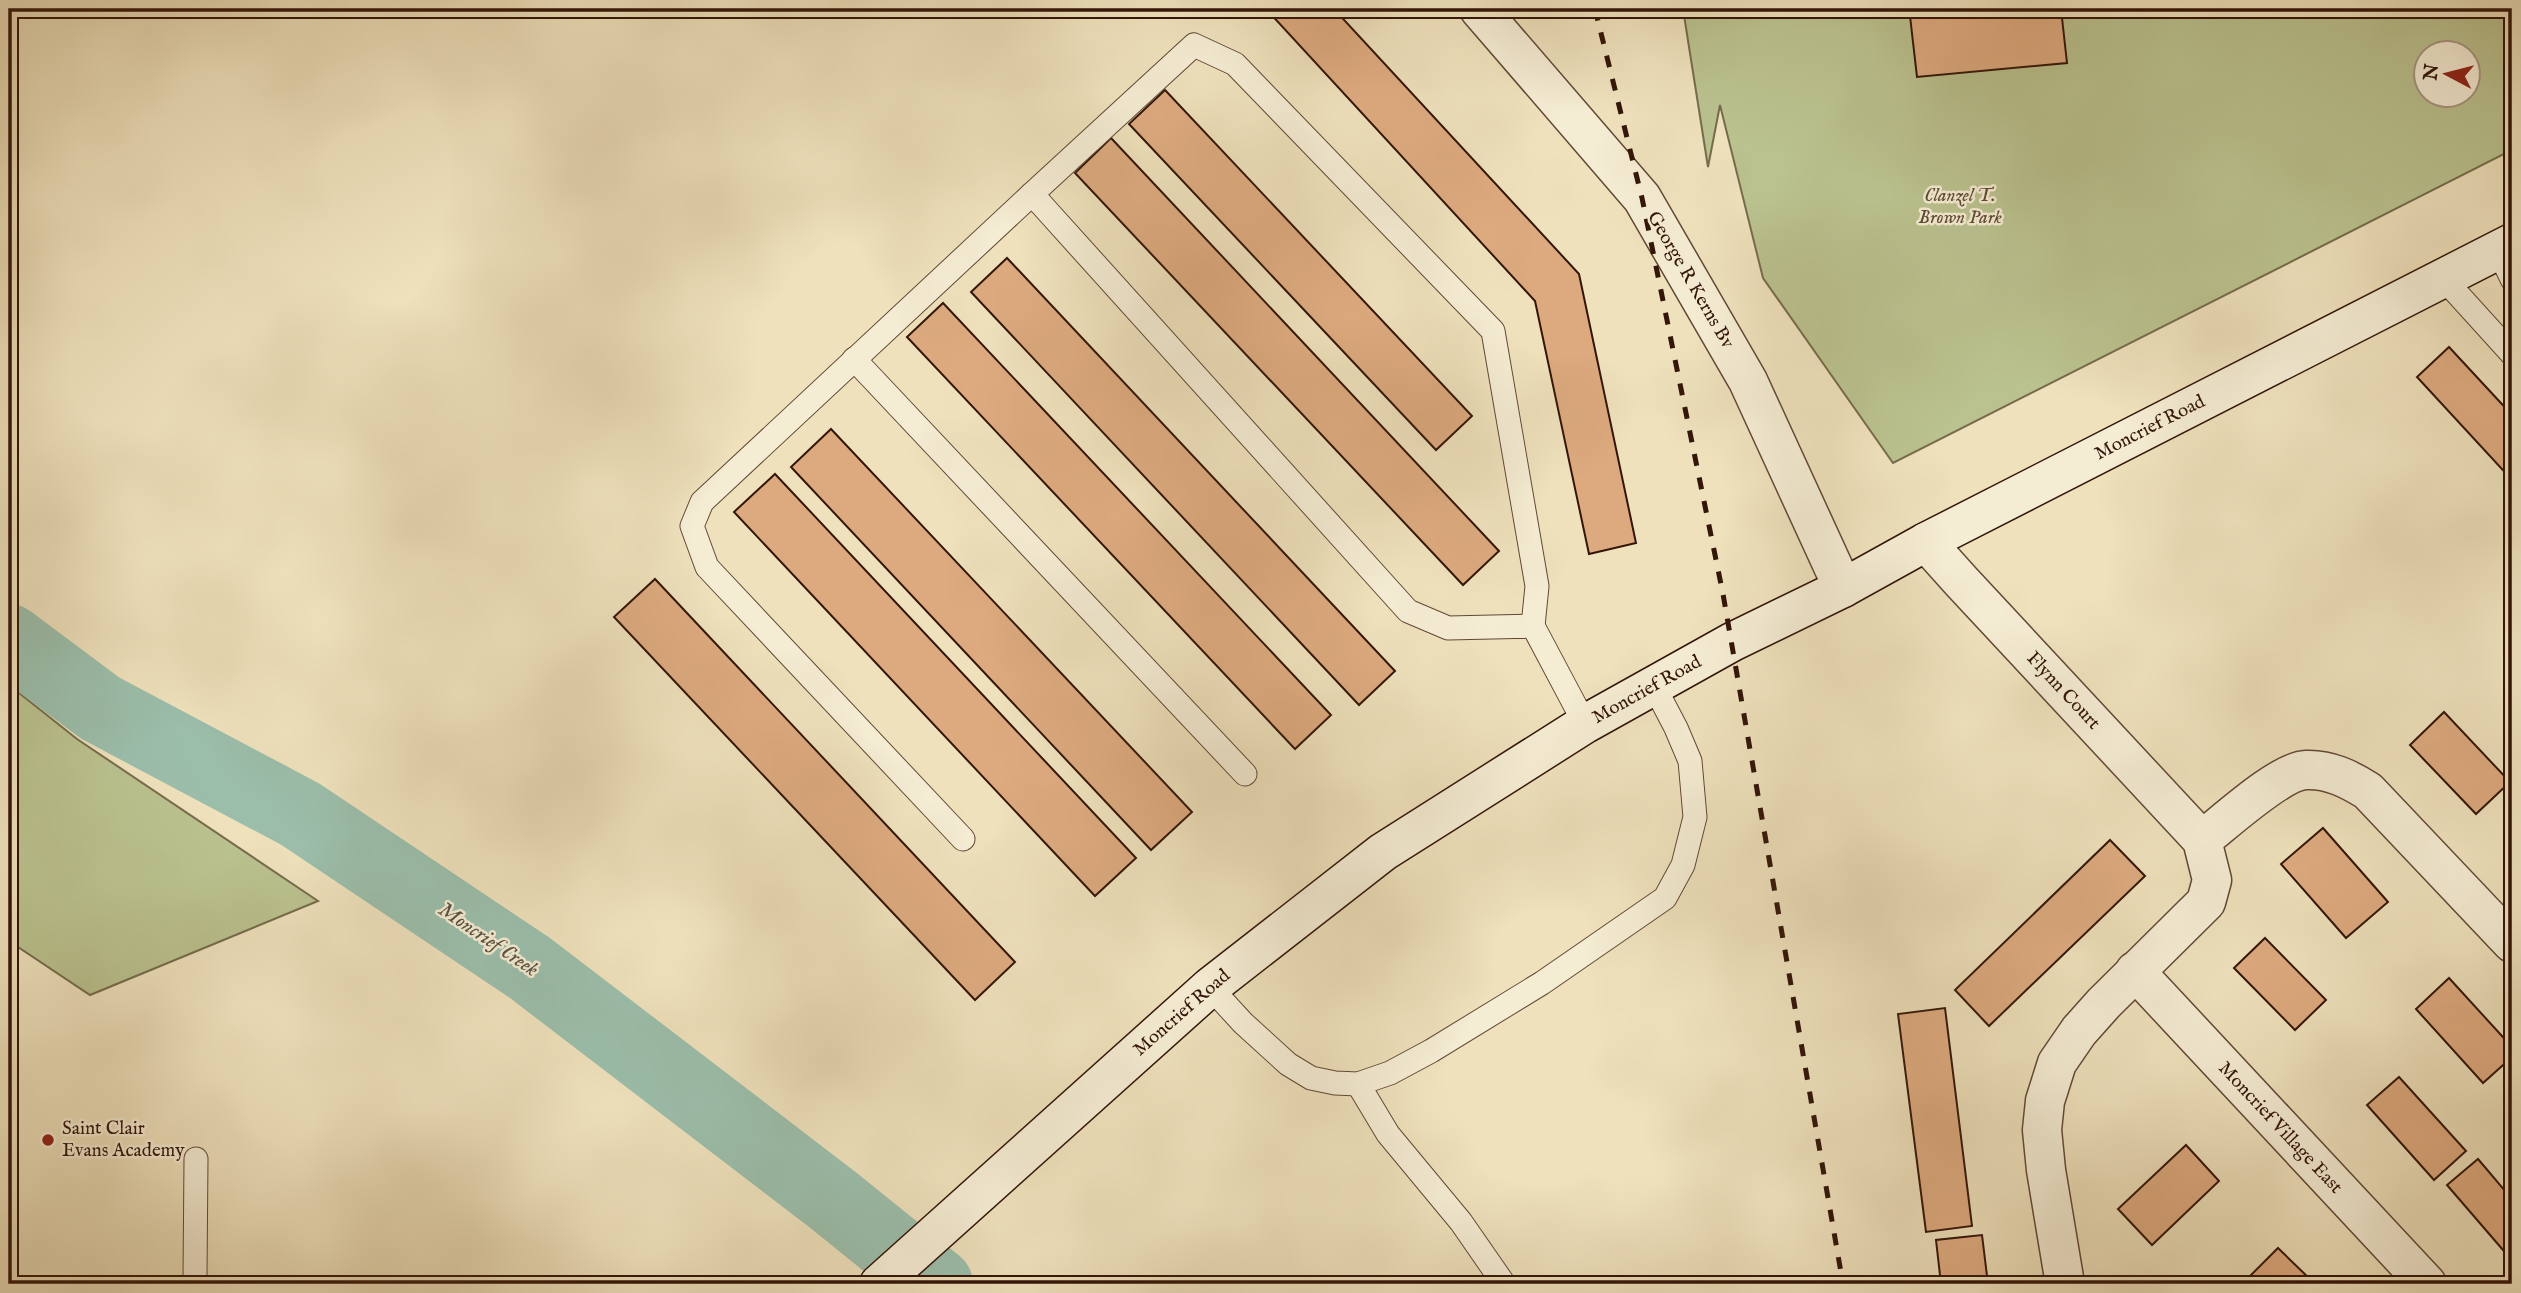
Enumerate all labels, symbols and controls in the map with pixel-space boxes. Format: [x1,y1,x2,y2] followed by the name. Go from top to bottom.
[2412,38,2482,108] north arrow
[2419,62,2445,83] text: N
[1918,184,2002,230] park label: Clanzel T. Brown Park
[1641,207,1739,353] street label: George R Kerns Bv
[2091,389,2210,466] street label: Moncrief Road
[2021,647,2105,735] street label: Flynn Court
[1588,650,1706,730] street label: Moncrief Road
[433,897,544,984] water label: Moncrief Creek
[1129,964,1236,1062] street label: Moncrief Road
[2213,1057,2348,1199] street label: Moncrief Village East
[62,1117,185,1163] place label: Saint Clair Evans Academy
[40,1132,56,1148] marker: Saint Clair Evans Academy

